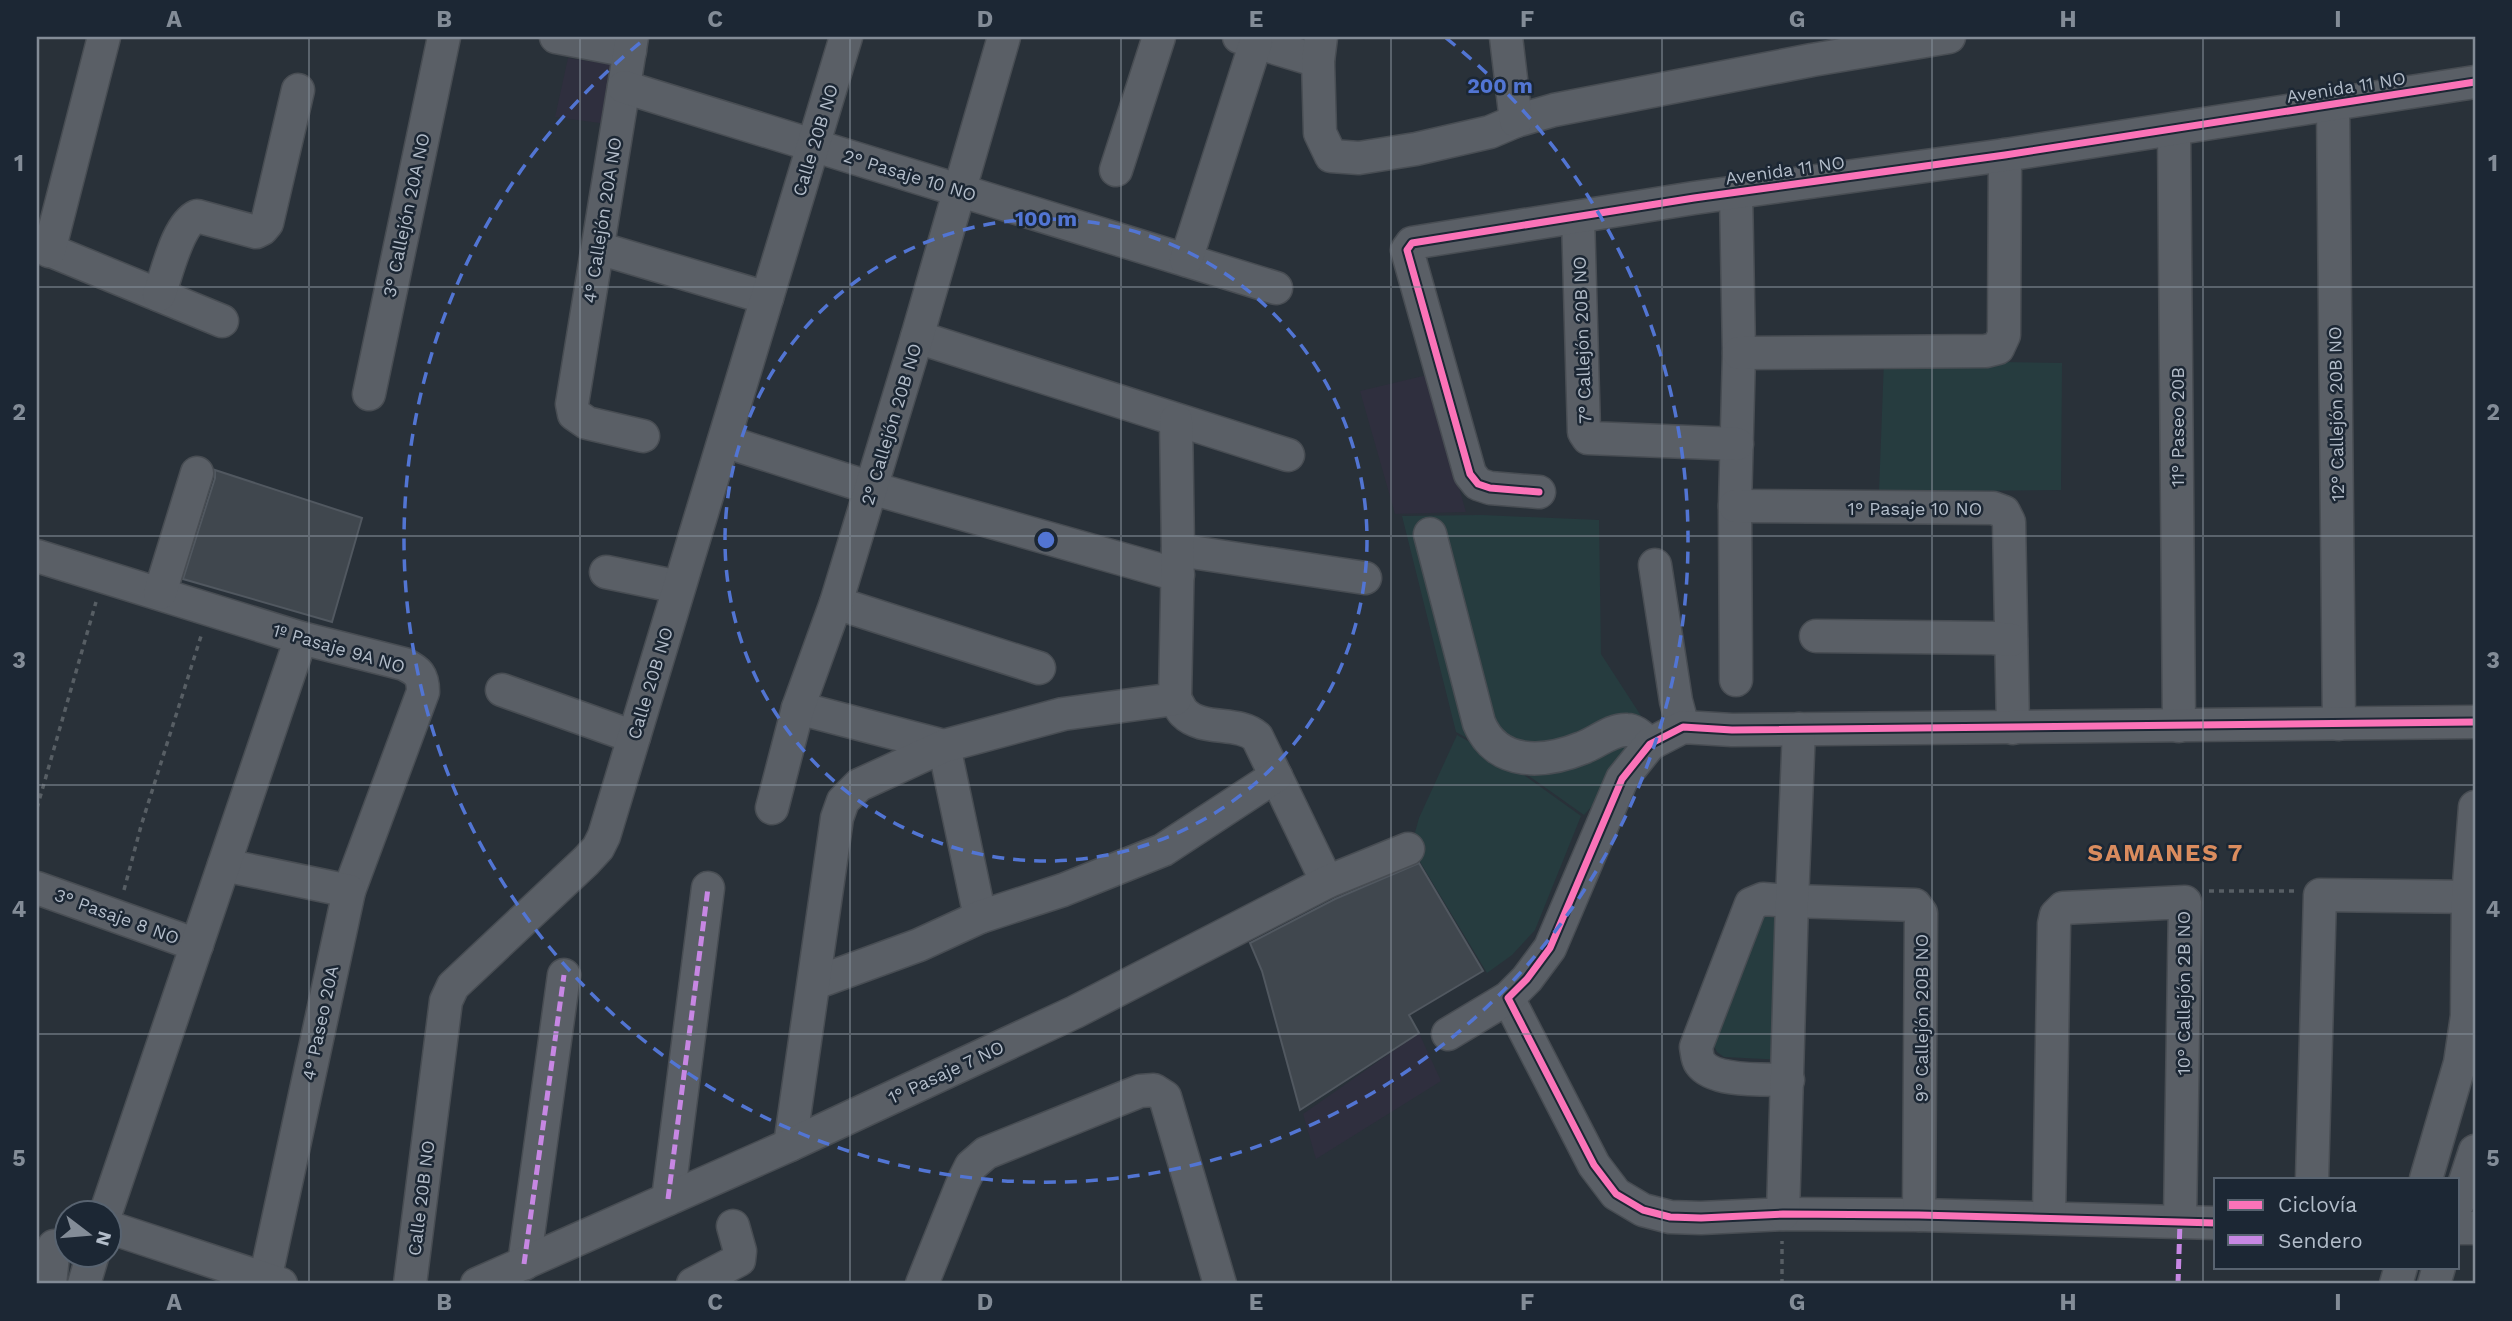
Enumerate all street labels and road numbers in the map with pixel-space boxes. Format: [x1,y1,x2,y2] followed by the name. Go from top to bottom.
[2285,67,2407,107] street label: Avenida 11 NO
[788,81,842,199] street label: Calle 20B NO
[378,131,434,299] street label: 3° Callejón 20A NO
[578,135,626,305] street label: 4° Callejón 20A NO
[841,145,979,205] street label: 2° Pasaje 10 NO
[1724,151,1846,189] street label: Avenida 11 NO
[1569,256,1595,424] street label: 7° Callejón 20B NO
[2324,326,2348,502] street label: 12° Callejón 20B NO
[856,341,926,507] street label: 2° Callejón 20B NO
[2167,367,2188,487] street label: 11° Paseo 20B
[1848,498,1982,519] street label: 1° Pasaje 10 NO
[270,619,408,677] street label: 1º Pasaje 9A NO
[623,624,677,742] street label: Calle 20B NO
[52,884,182,948] street label: 3° Pasaje 8 NO
[2173,911,2194,1075] street label: 10° Callejón 2B NO
[1911,934,1932,1102] street label: 9° Callejón 20B NO
[298,963,342,1082] street label: 4° Paseo 20A
[885,1036,1007,1108] street label: 1° Pasaje 7 NO
[403,1139,439,1257] street label: Calle 20B NO

